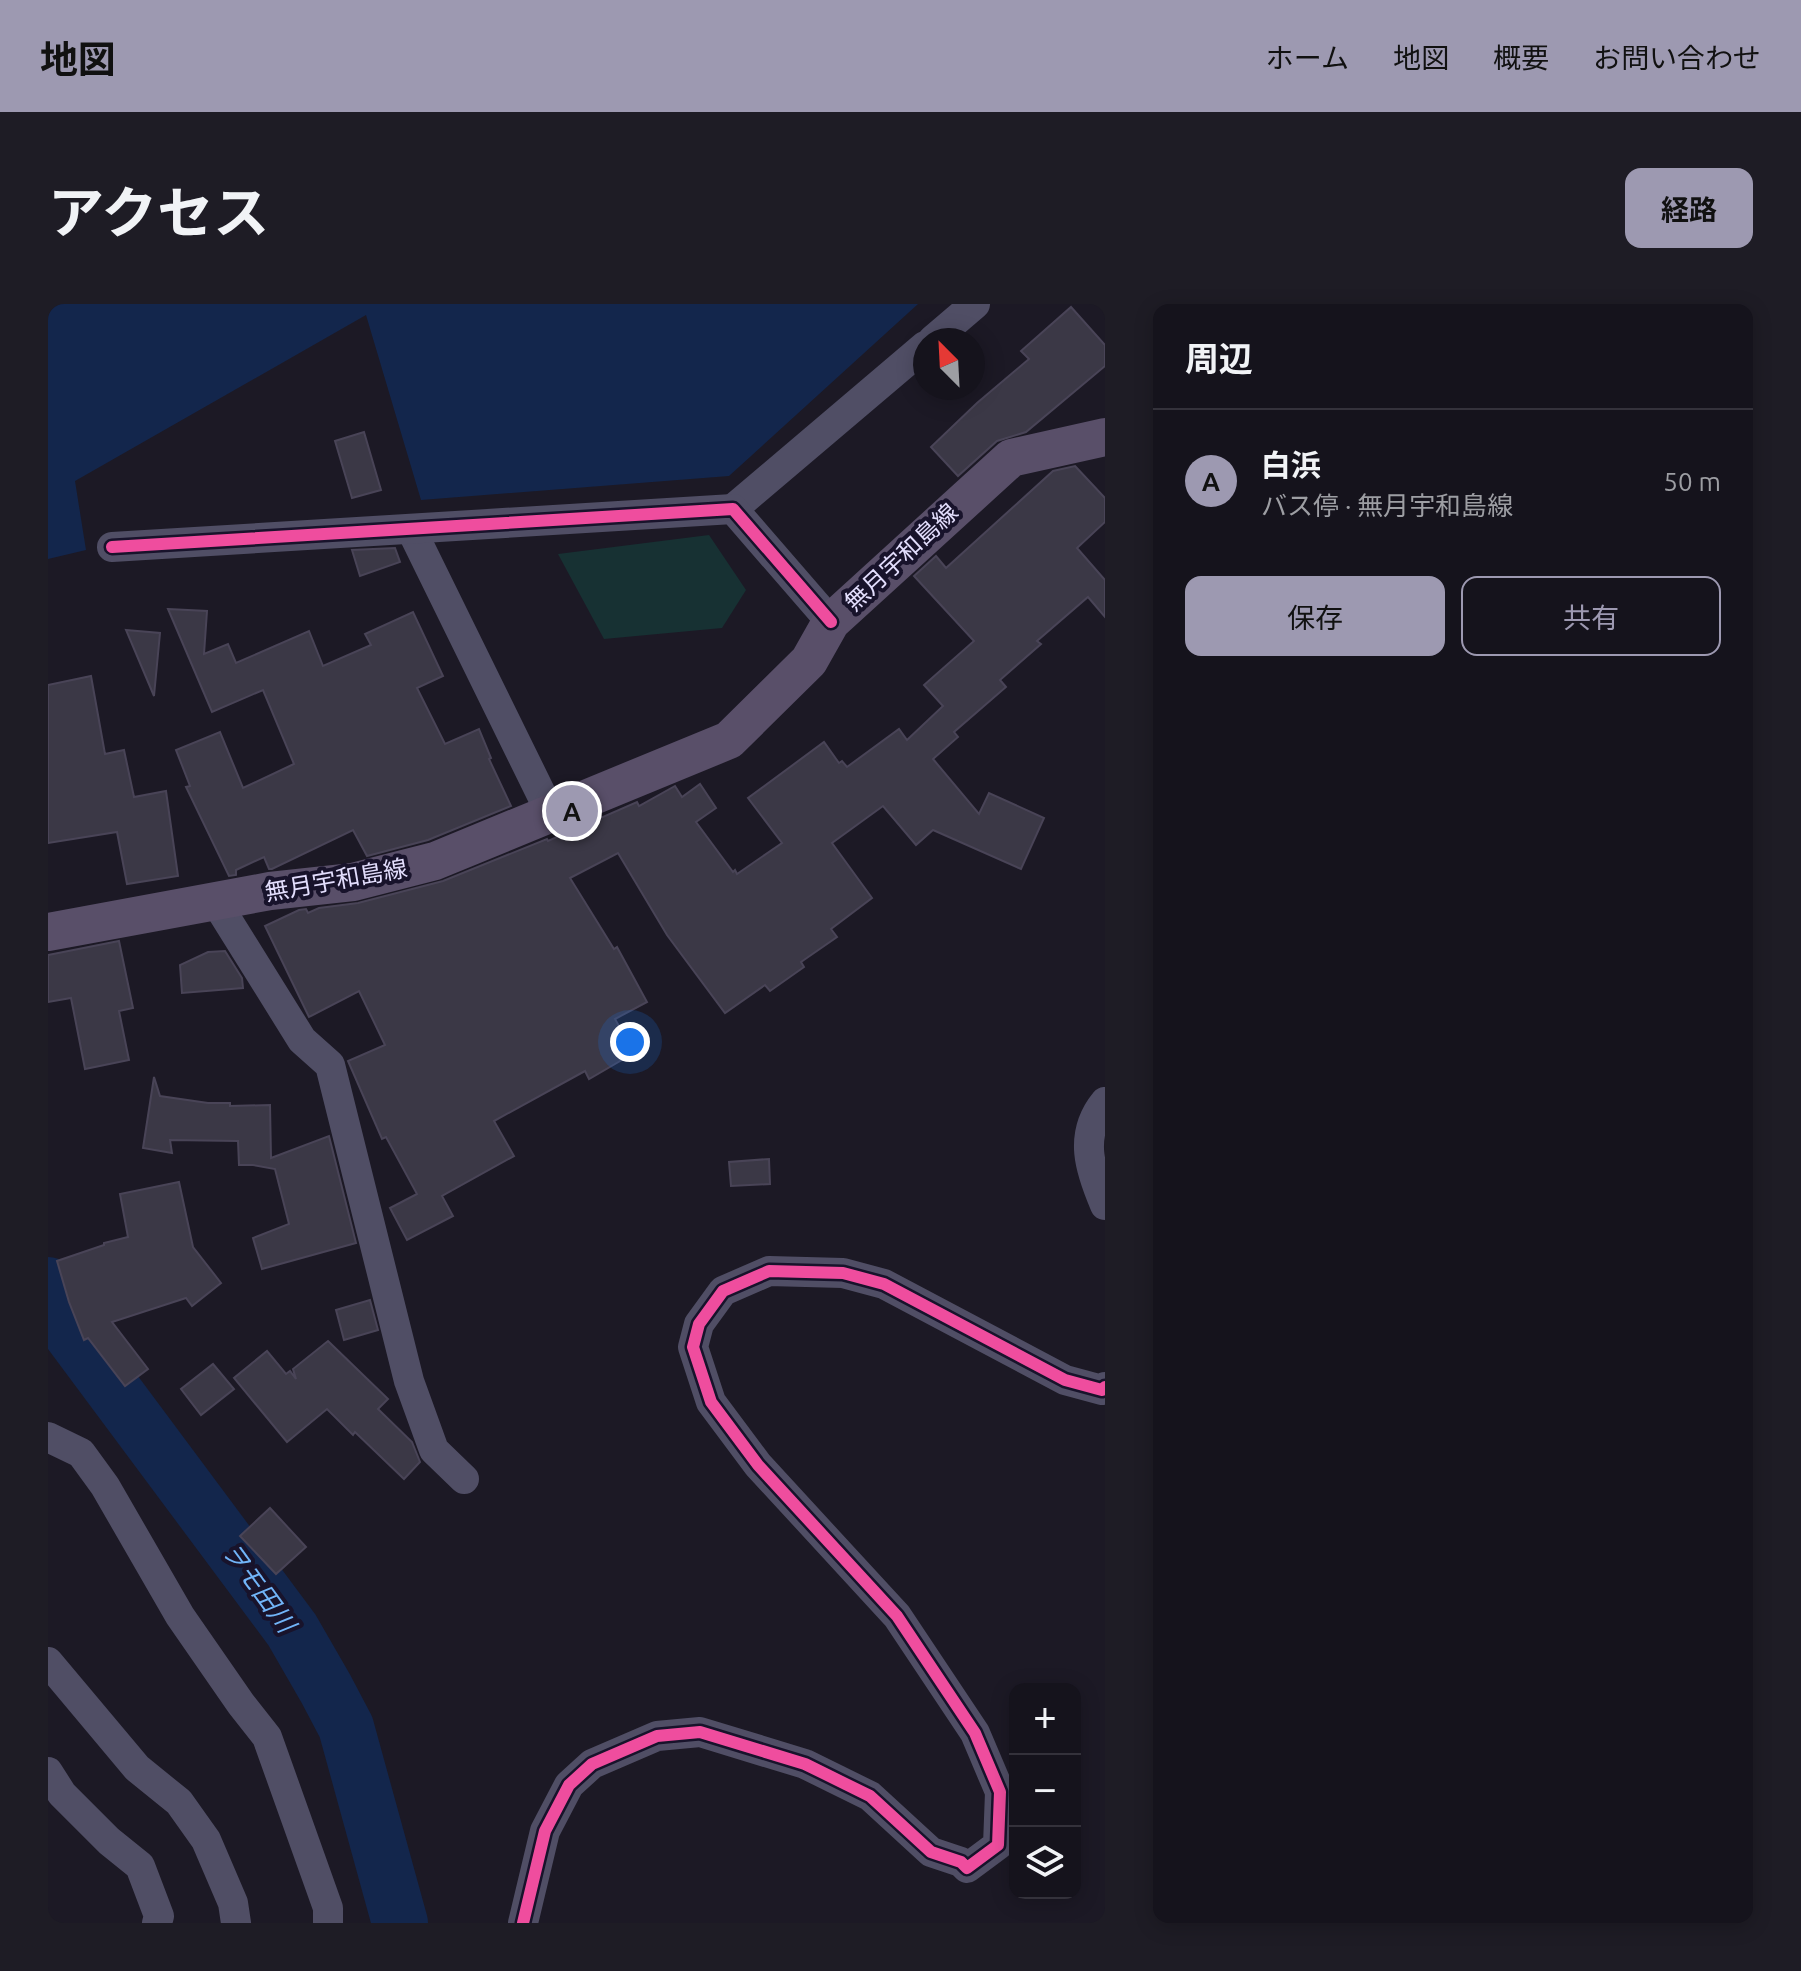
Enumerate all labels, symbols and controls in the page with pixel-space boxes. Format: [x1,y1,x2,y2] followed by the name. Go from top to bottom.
[40,38,116,80] text: 地図
[1266,42,1349,73] text: ホーム
[1393,42,1449,73] text: 地図
[1493,42,1549,73] text: 概要
[1593,42,1761,73] text: お問い合わせ
[1625,168,1753,248] button: 経路
[48,181,269,244] text: アクセス
[913,328,985,400] north arrow
[1185,339,1253,377] text: 周辺
[1261,448,1321,482] text: 白浜
[1202,467,1220,496] text: A
[1663,467,1721,496] text: 50 m
[1261,491,1513,520] text: バス停 · 無月宇和島線
[839,498,963,616] street label: 無月宇和島線
[1185,576,1445,656] button: 保存
[1461,576,1721,656] button: 共有
[546,781,598,841] pin: A
[263,854,409,906] street label: 無月宇和島線
[610,1022,650,1062] your location
[217,1536,303,1640] water label: ヲモ田川
[1009,1683,1081,1899] map controls
[1009,1683,1081,1755] button: +
[1009,1755,1081,1827] button: −
[1009,1827,1081,1899] button: layers

